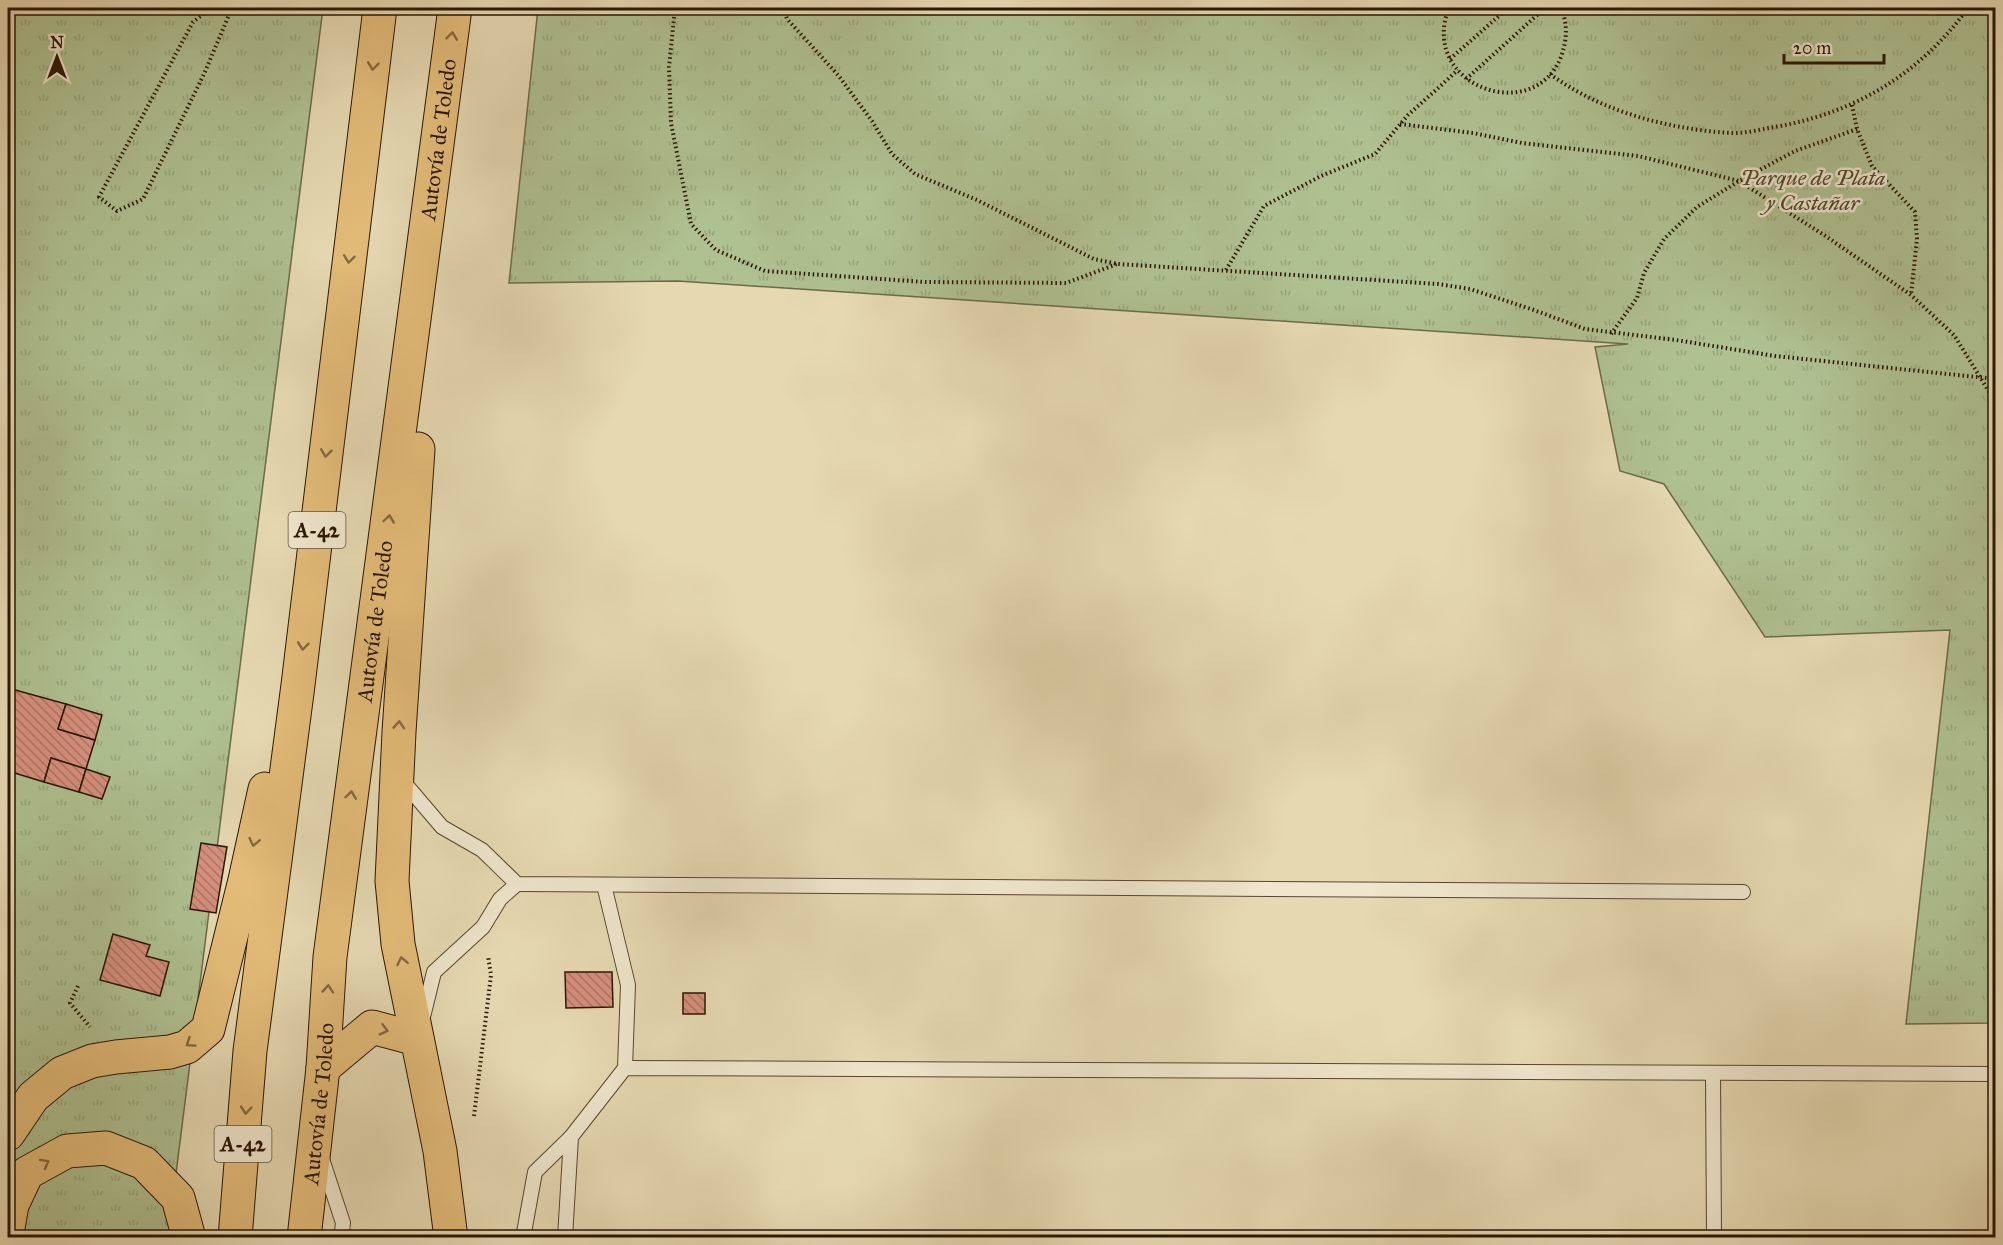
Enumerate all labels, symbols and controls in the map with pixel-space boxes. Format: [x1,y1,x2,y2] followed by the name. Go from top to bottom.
[27,27,87,87] north arrow
[1784,27,1884,65] scale bar
[445,31,458,40] one-way arrow
[50,33,64,52] text: N
[1793,37,1831,59] text: 20 m
[414,57,462,223] street label: Autovía de Toledo
[367,61,379,70] one-way arrow
[1740,164,1886,216] park label: Parque de Plata y Castañar
[344,255,356,264] one-way arrow
[320,448,333,457] one-way arrow
[288,512,346,548] road number: A-42
[382,514,394,523] one-way arrow
[351,539,399,705] street label: Autovía de Toledo
[297,642,310,651] one-way arrow
[393,720,406,729] one-way arrow
[345,791,357,800] one-way arrow
[248,836,261,846] one-way arrow
[396,956,409,966] one-way arrow
[321,984,334,993] one-way arrow
[297,1022,340,1187] street label: Autovía de Toledo
[378,1023,388,1035] one-way arrow
[185,1036,196,1047] one-way arrow
[240,1105,253,1114] one-way arrow
[214,1126,272,1162] road number: A-42
[39,1159,49,1170] one-way arrow

